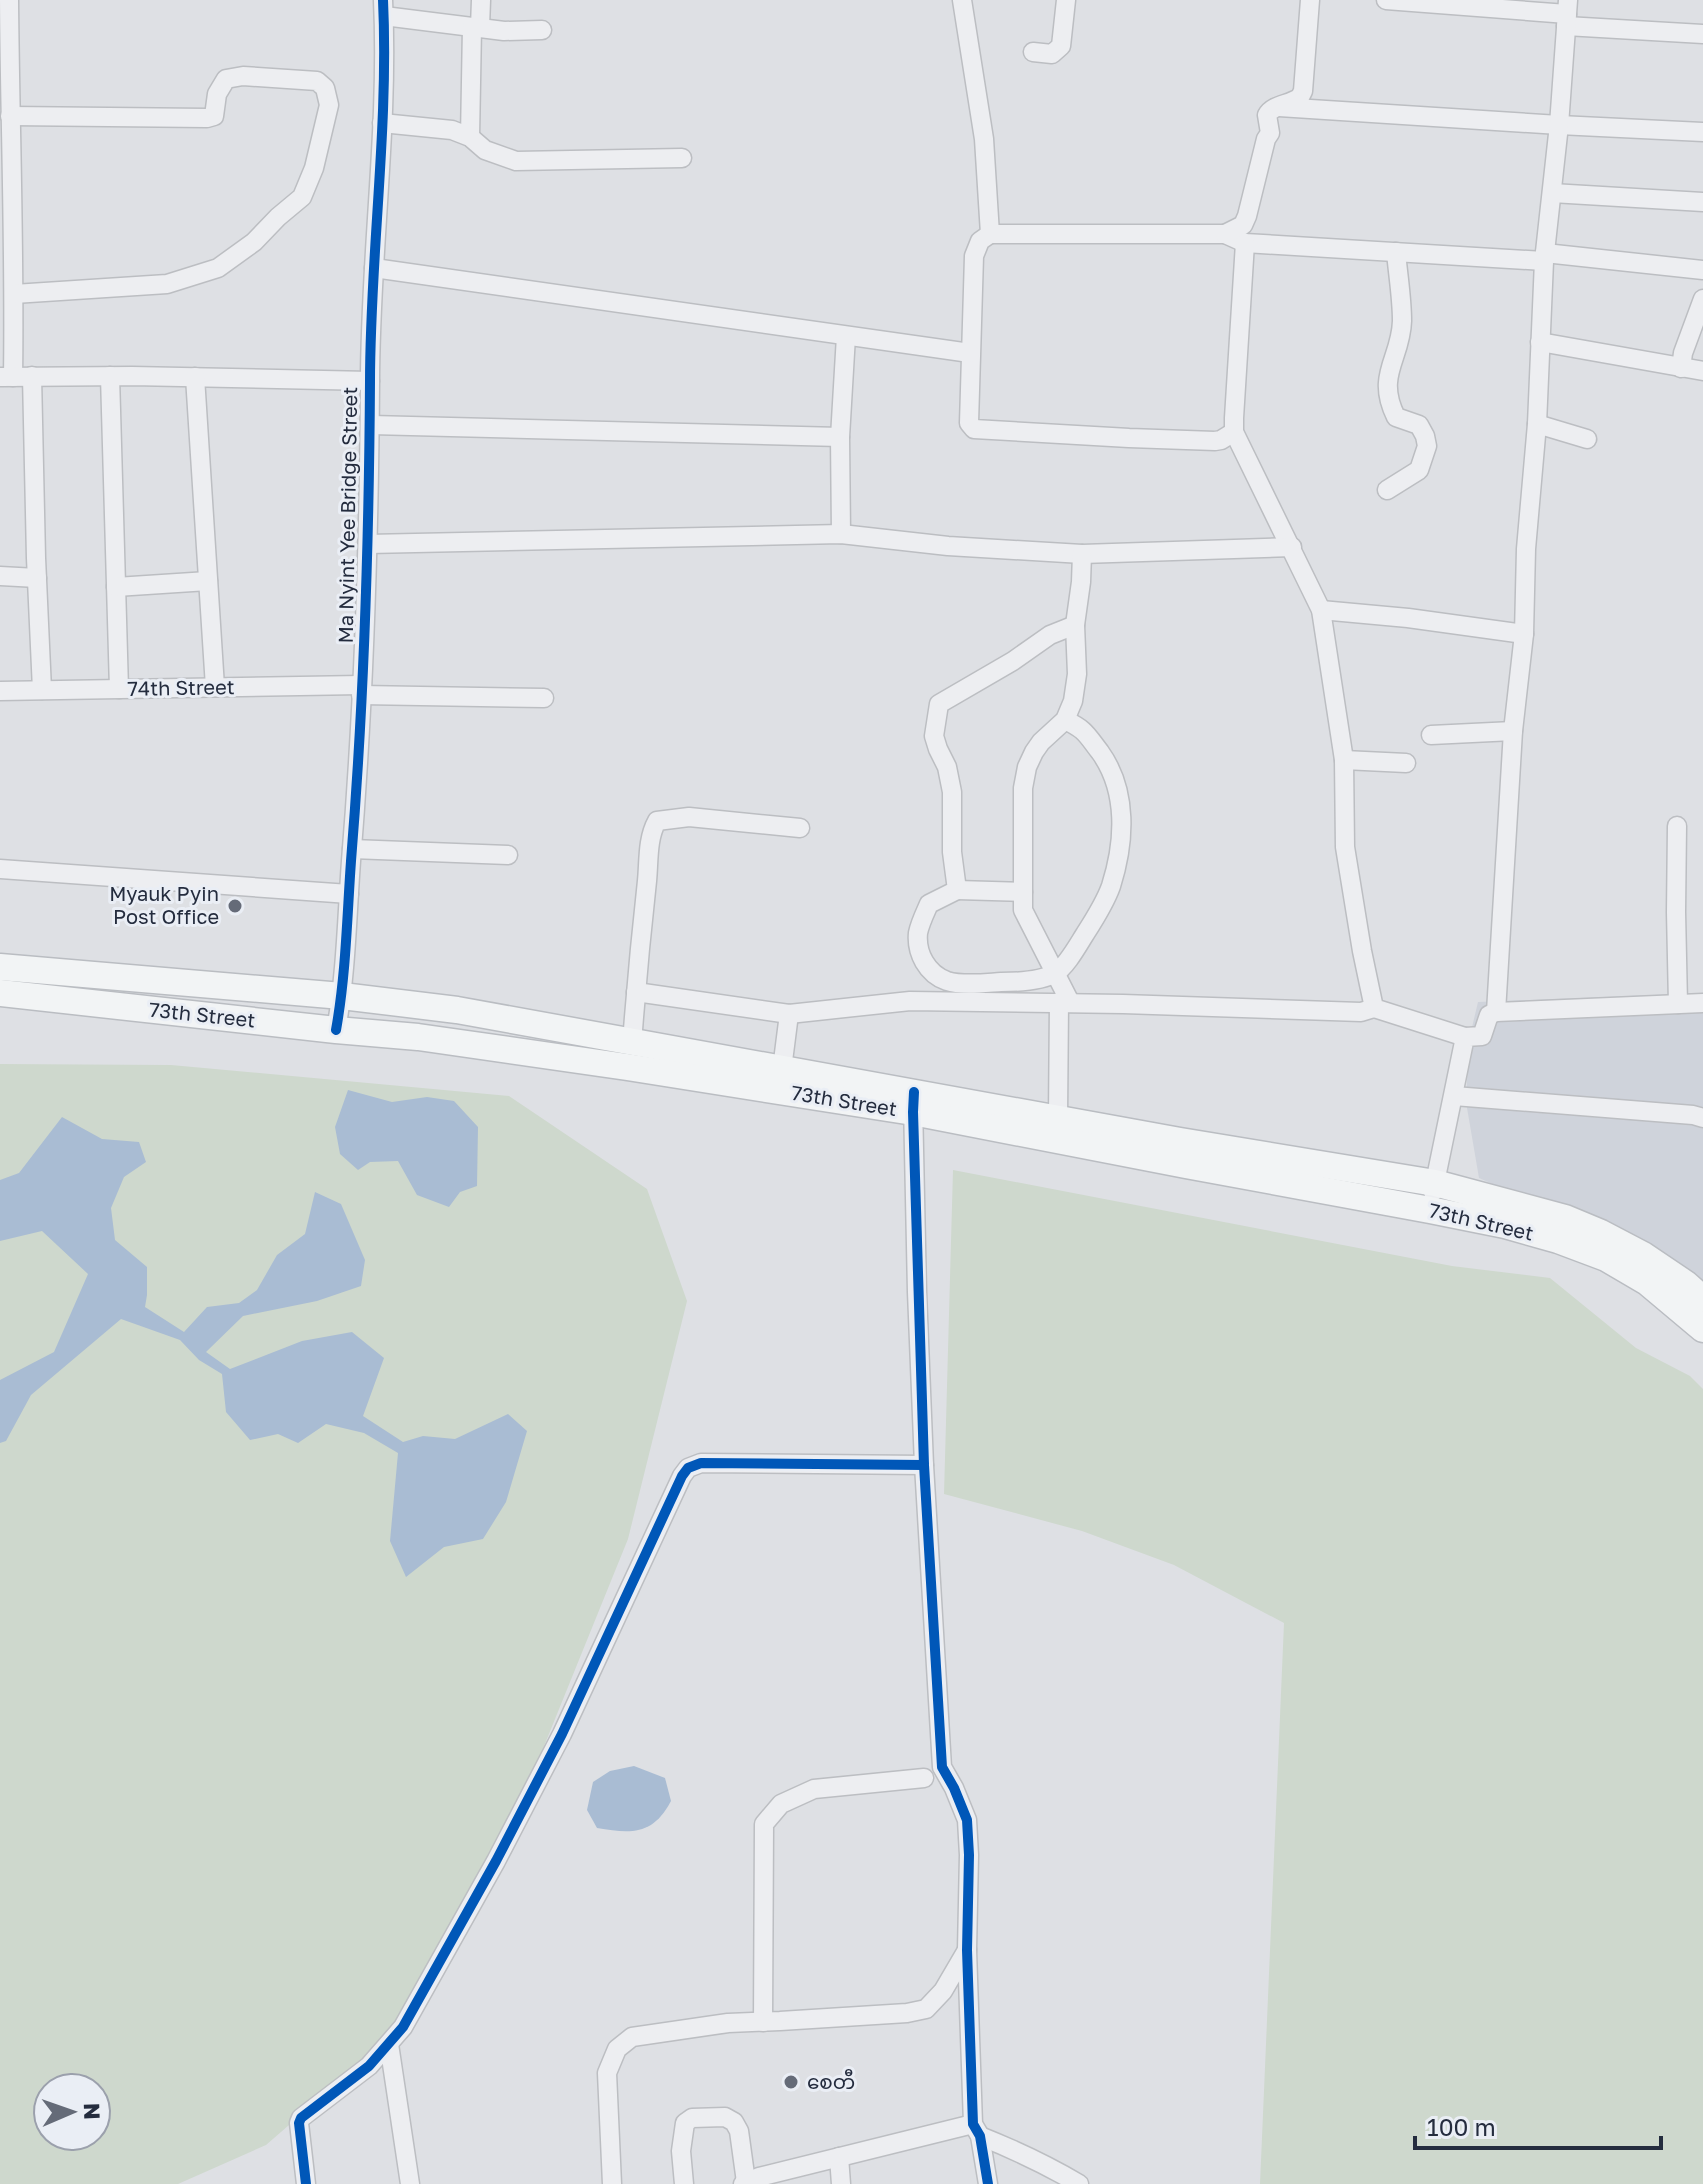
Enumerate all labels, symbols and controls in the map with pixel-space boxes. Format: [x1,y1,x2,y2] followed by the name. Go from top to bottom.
[333,386,361,644] street label: Ma Nyint Yee Bridge Street
[127,674,235,700] street label: 74th Street
[109,881,219,928] place label: Myauk Pyin Post Office
[226,897,244,915] marker: Myauk Pyin Post Office
[148,996,256,1032] street label: 73th Street
[790,1080,899,1120] street label: 73th Street
[1426,1197,1536,1245] street label: 73th Street
[807,2068,855,2093] place label: စေတီ
[32,2072,112,2152] north arrow
[782,2073,800,2091] marker: စေတီ
[1415,2100,1661,2150] scale bar
[79,2102,106,2120] text: N
[1427,2112,1496,2141] text: 100 m

